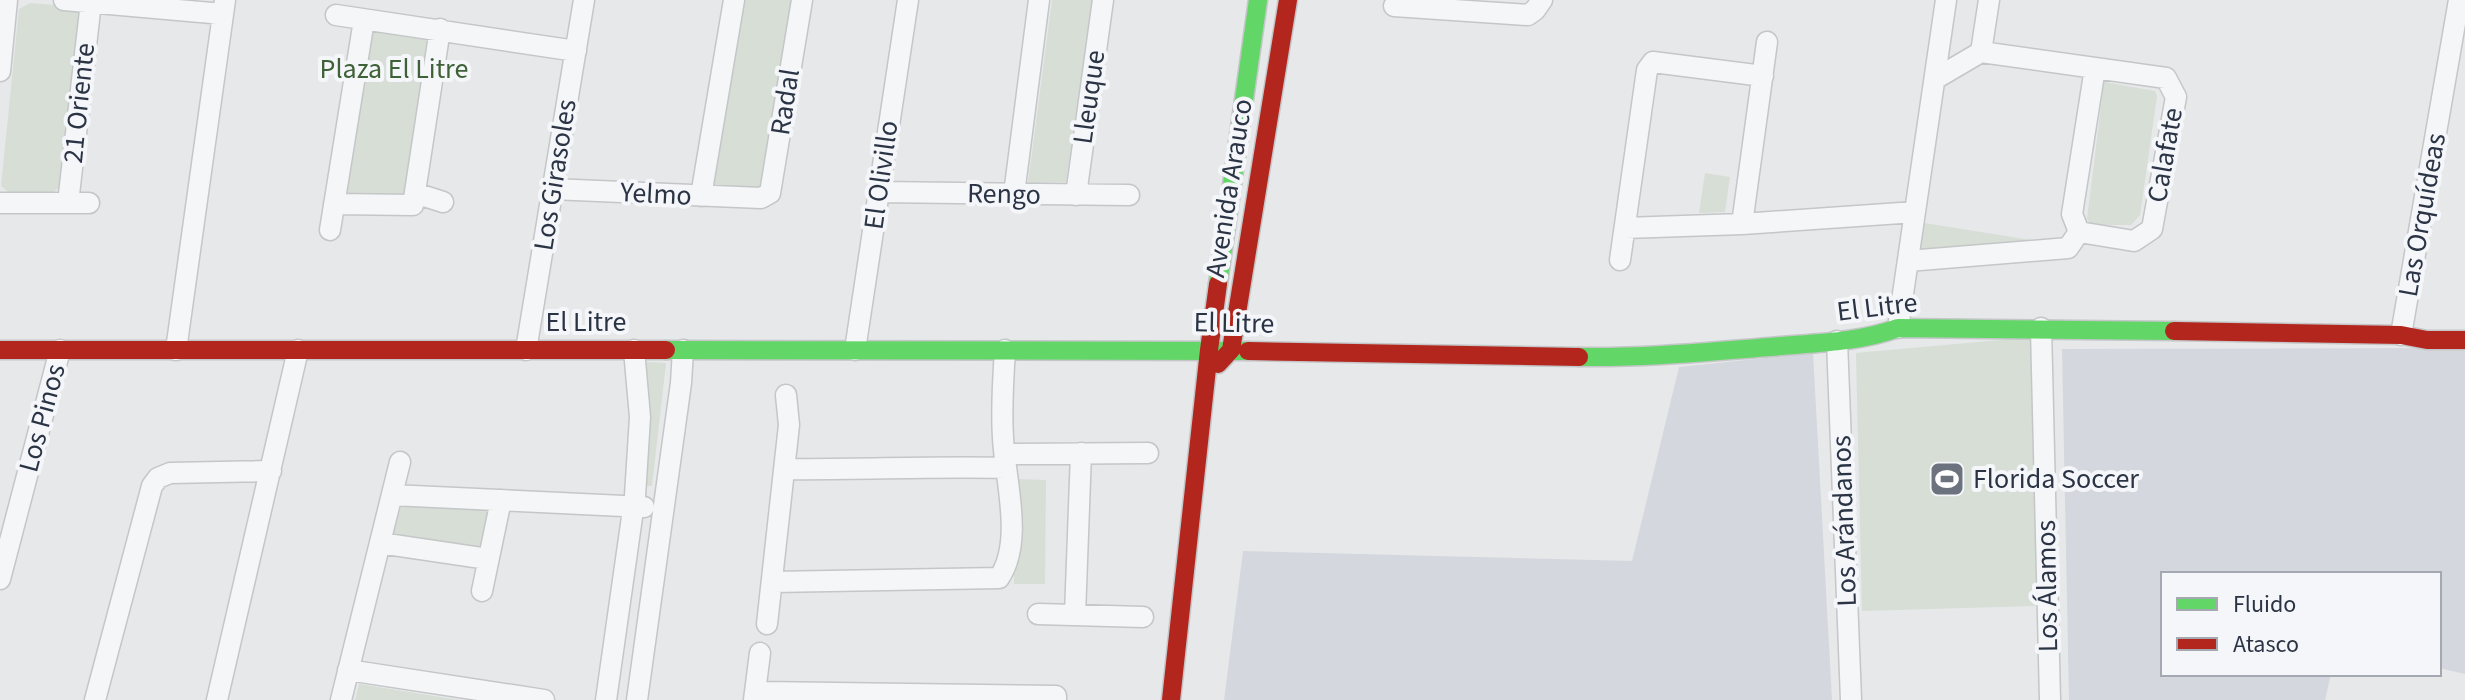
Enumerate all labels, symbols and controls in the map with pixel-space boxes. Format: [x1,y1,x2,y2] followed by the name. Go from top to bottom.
[53,41,105,165] street label: 21 Oriente
[1063,47,1115,147] street label: Lleuque
[320,49,468,89] park label: Plaza El Litre
[760,66,810,138] street label: Radal
[523,96,587,254] street label: Los Girasoles
[1195,96,1263,280] street label: Avenida Arauco
[2137,104,2193,206] street label: Calafate
[854,118,908,232] street label: El Olivillo
[2388,130,2456,300] street label: Las Orquídeas
[618,172,693,216] street label: Yelmo
[967,173,1041,215] street label: Rengo
[1834,282,1920,332] street label: El Litre
[546,302,626,342] street label: El Litre
[1193,302,1275,344] street label: El Litre
[8,359,76,477] street label: Los Pinos
[1821,435,1867,607] street label: Los Arándanos
[1973,459,2139,499] place label: Florida Soccer
[1928,460,1966,498] sports icon: Florida Soccer
[2026,520,2068,652] street label: Los Álamos
[2161,572,2441,676] legend
[2233,587,2296,622] text: Fluido
[2233,627,2299,662] text: Atasco

